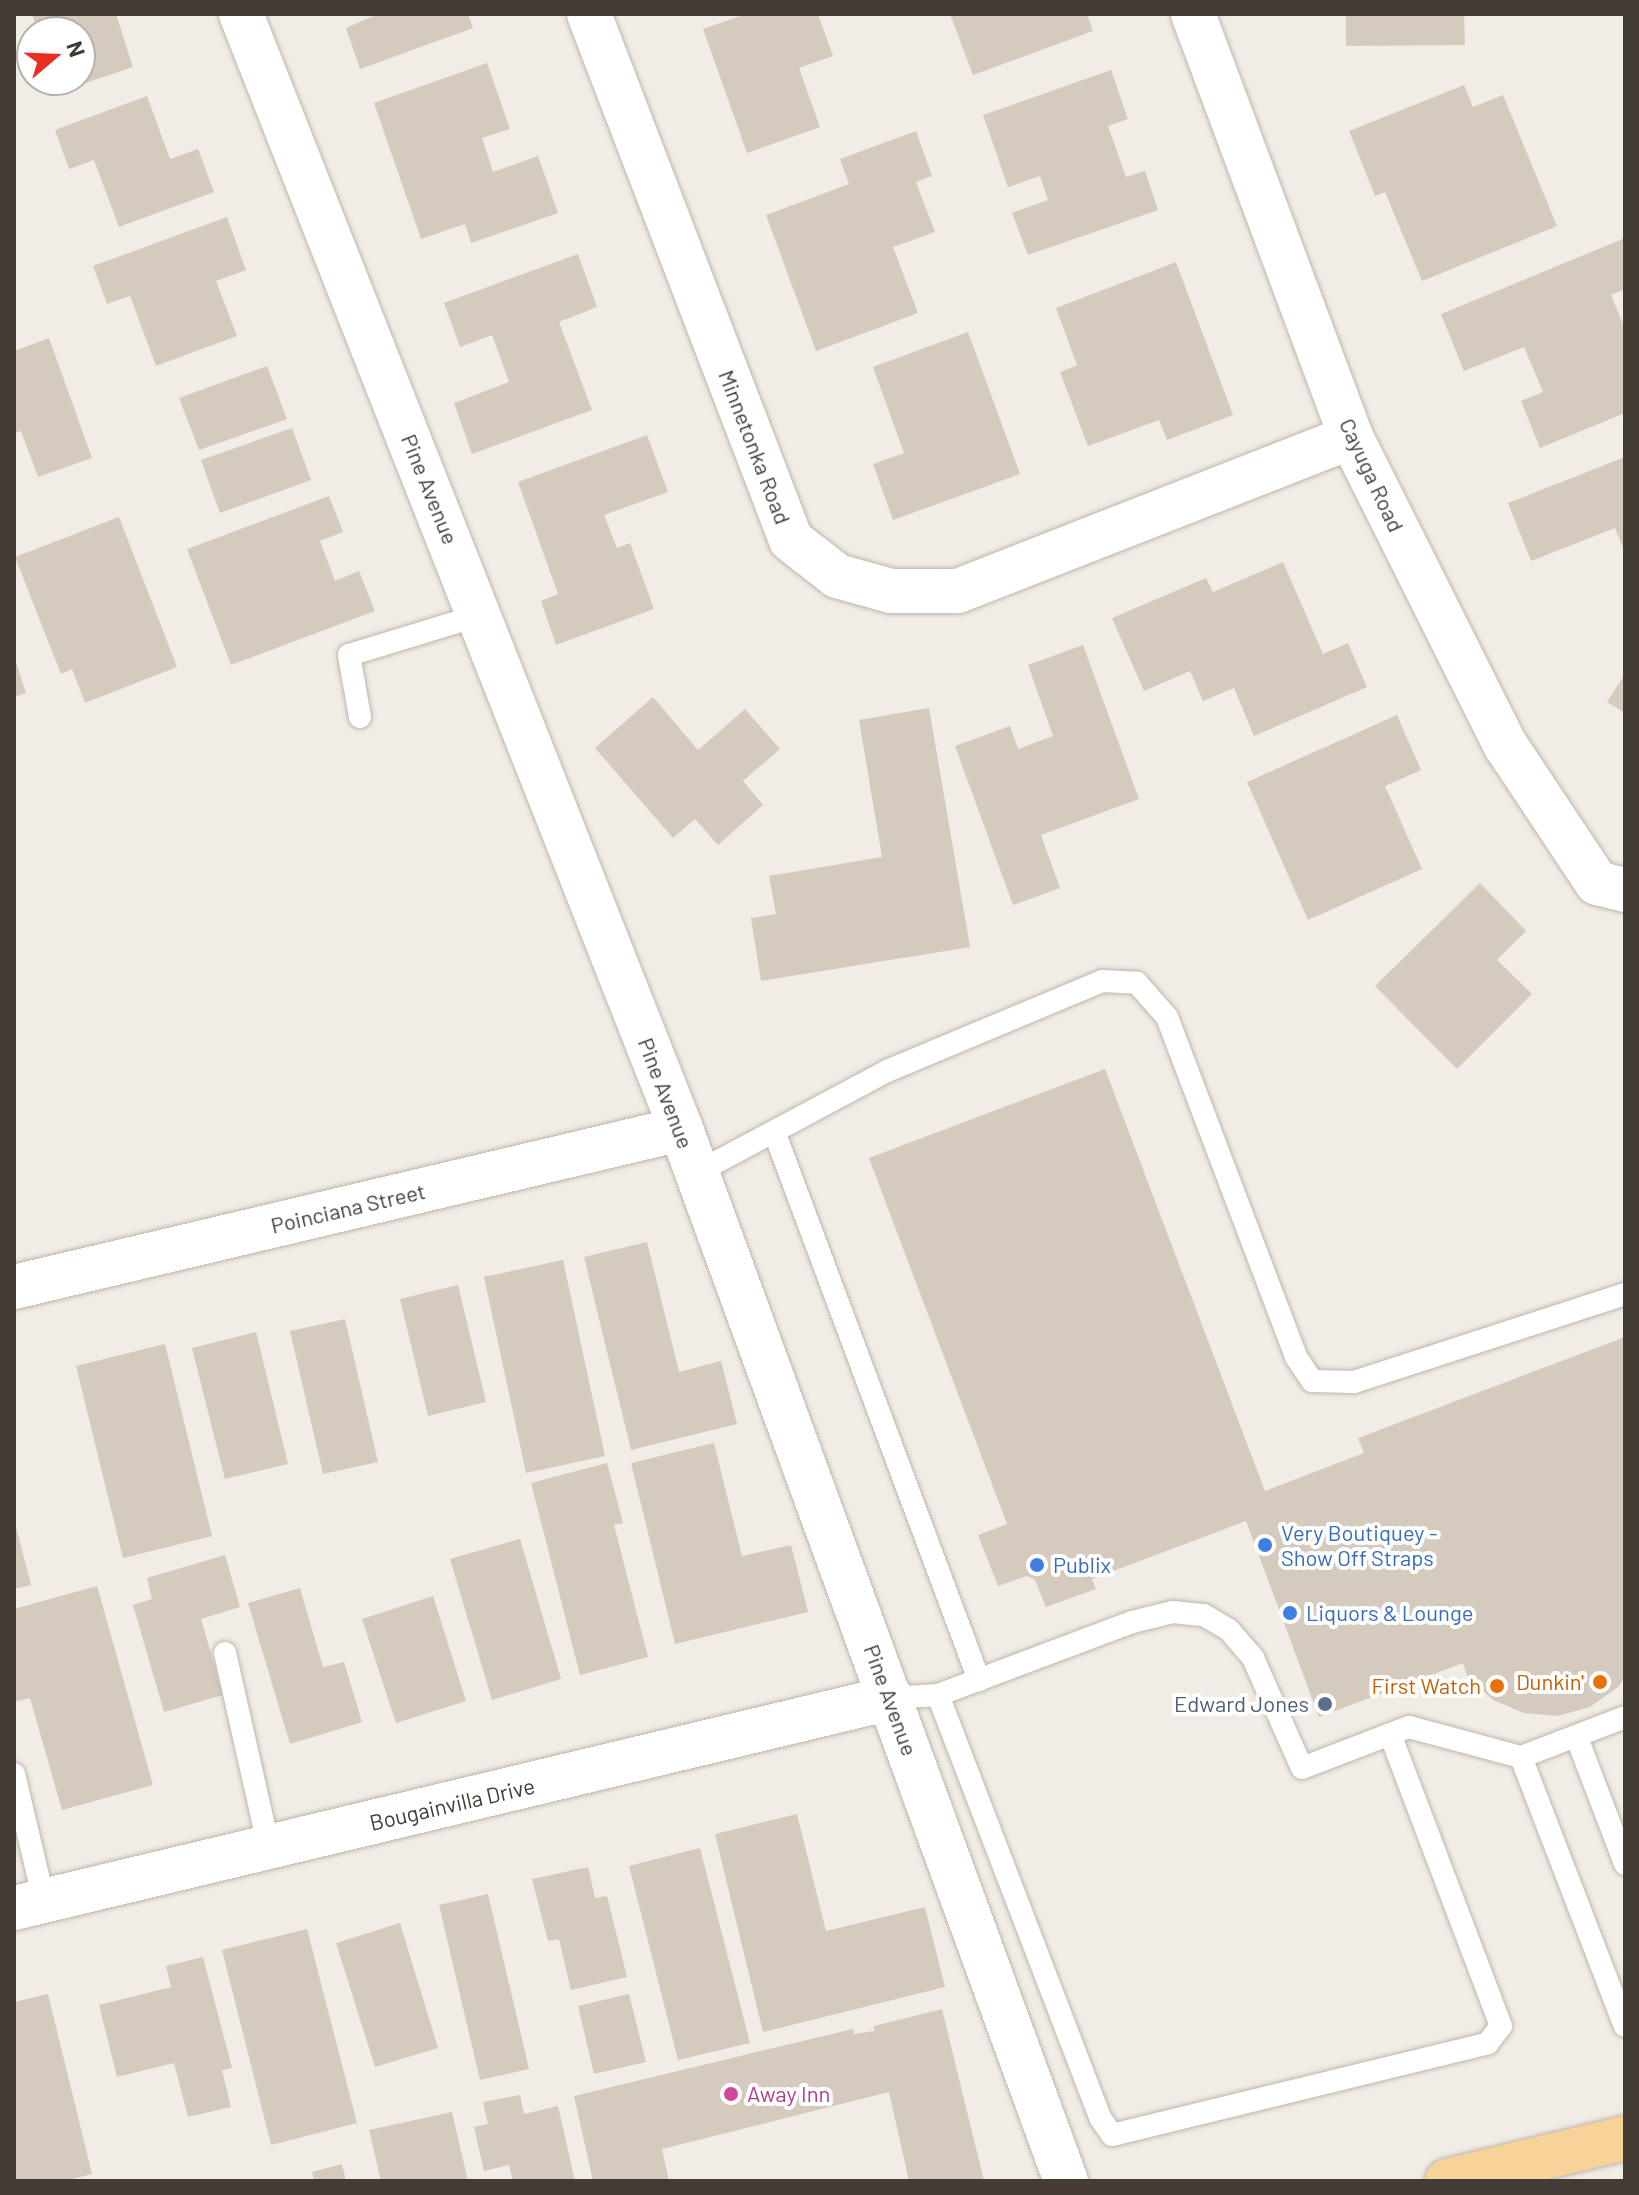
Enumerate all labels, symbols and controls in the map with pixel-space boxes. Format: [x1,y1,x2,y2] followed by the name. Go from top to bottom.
[16,16,96,96] north arrow
[62,38,91,60] text: N
[713,366,797,528] street label: Minnetonka Road
[1334,414,1410,536] street label: Cayuga Road
[396,430,464,548] street label: Pine Avenue
[633,1034,699,1152] street label: Pine Avenue
[268,1177,428,1239] street label: Poinciana Street
[1281,1519,1438,1570] place label: Very Boutiquey - Show Off Straps
[1256,1536,1274,1554] marker: Very Boutiquey - Show Off Straps
[1053,1552,1111,1578] place label: Publix
[1028,1556,1046,1574] marker: Publix
[1306,1600,1473,1626] place label: Liquors & Lounge
[1281,1604,1299,1622] marker: Liquors & Lounge
[859,1641,923,1759] street label: Pine Avenue
[1516,1669,1584,1695] place label: Dunkin'
[1372,1673,1481,1699] place label: First Watch
[1591,1673,1609,1691] marker: Dunkin'
[1488,1677,1506,1695] marker: First Watch
[1174,1691,1309,1717] place label: Edward Jones
[1316,1695,1334,1713] marker: Edward Jones
[367,1772,537,1836] street label: Bougainvilla Drive
[747,2081,830,2107] place label: Away Inn
[722,2085,740,2103] marker: Away Inn

